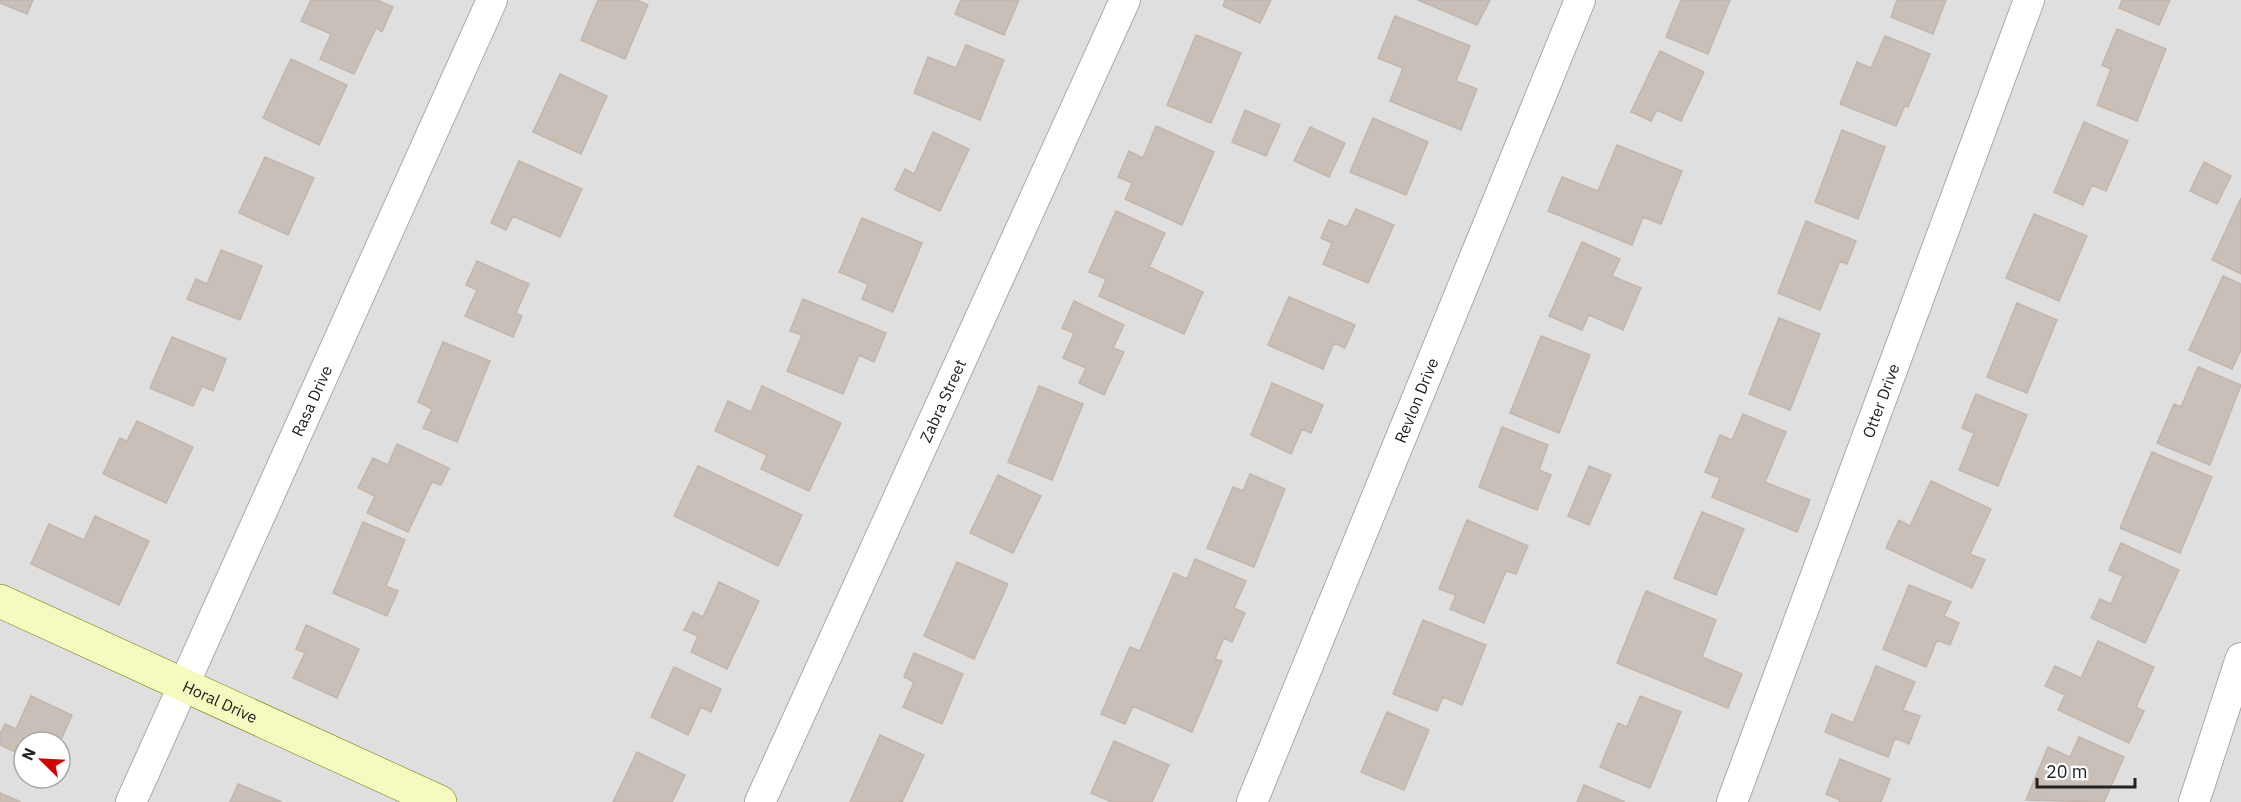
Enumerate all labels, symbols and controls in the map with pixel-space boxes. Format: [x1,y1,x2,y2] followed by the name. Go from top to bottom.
[1390,355,1443,446] street label: Revlon Drive
[915,356,970,445] street label: Zabra Street
[1858,360,1904,441] street label: Otter Drive
[287,362,336,440] street label: Rasa Drive
[180,676,261,727] street label: Horal Drive
[12,730,72,790] north arrow
[17,745,40,763] text: N
[2037,751,2134,789] scale bar
[2046,760,2088,783] text: 20 m

